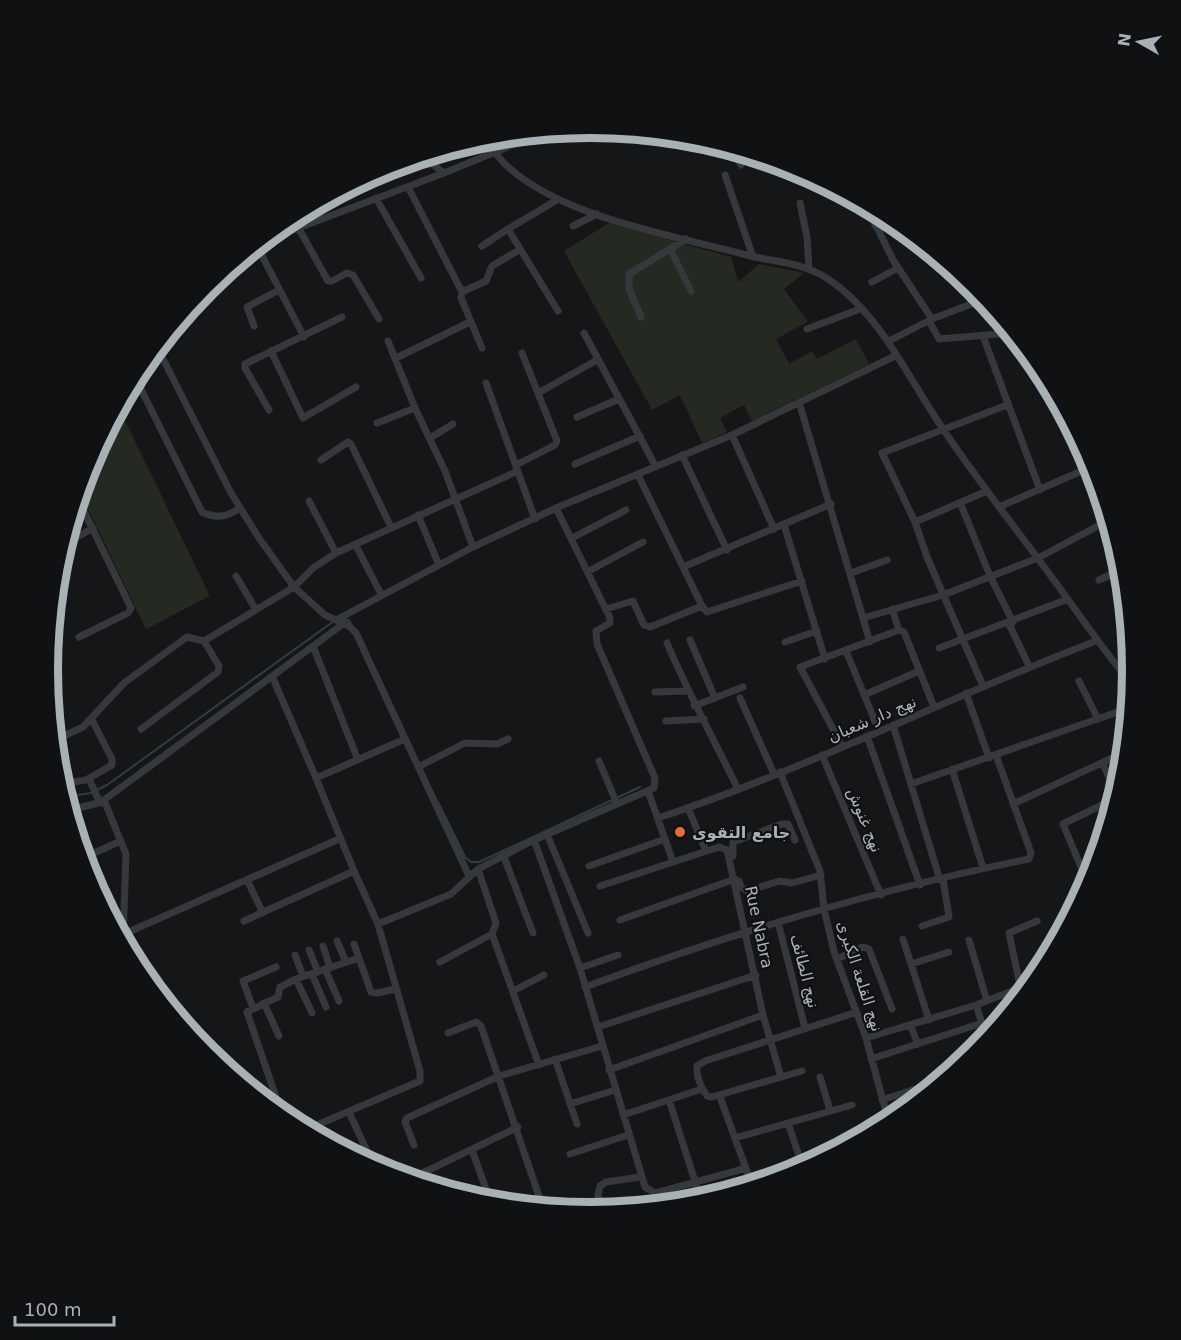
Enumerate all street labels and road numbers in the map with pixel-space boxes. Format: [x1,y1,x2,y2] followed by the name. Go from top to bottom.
[825,692,919,747] street label: نهج دار شعبان
[842,785,887,856] street label: نهج غنوش
[741,884,777,970] street label: Rue Nabra
[832,918,887,1034] street label: نهج القلعة الكبرى
[786,932,823,1010] street label: نهج الطائف

